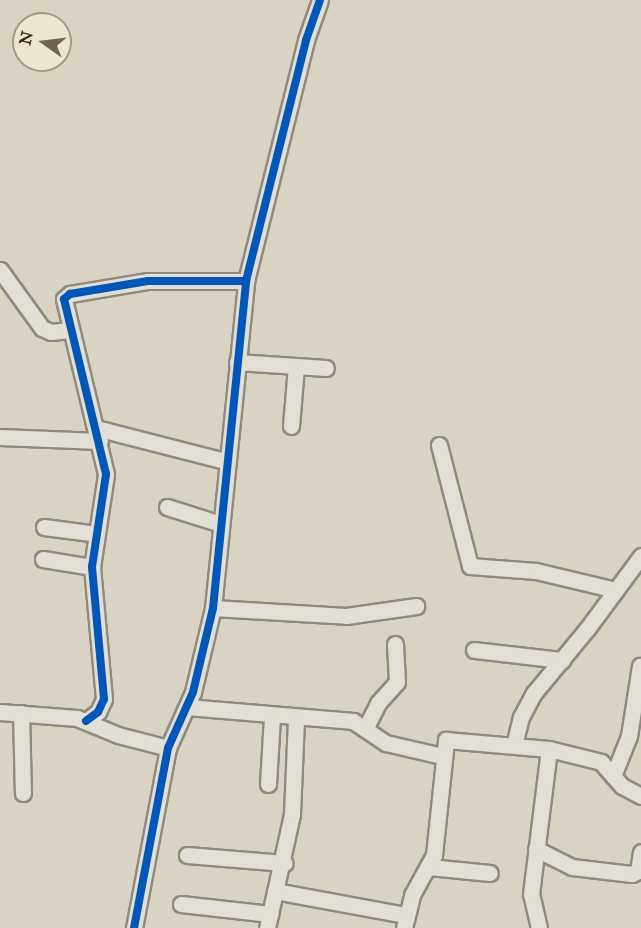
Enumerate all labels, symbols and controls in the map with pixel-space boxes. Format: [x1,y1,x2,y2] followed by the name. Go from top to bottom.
[12,12,72,72] north arrow
[15,29,37,47] text: N

